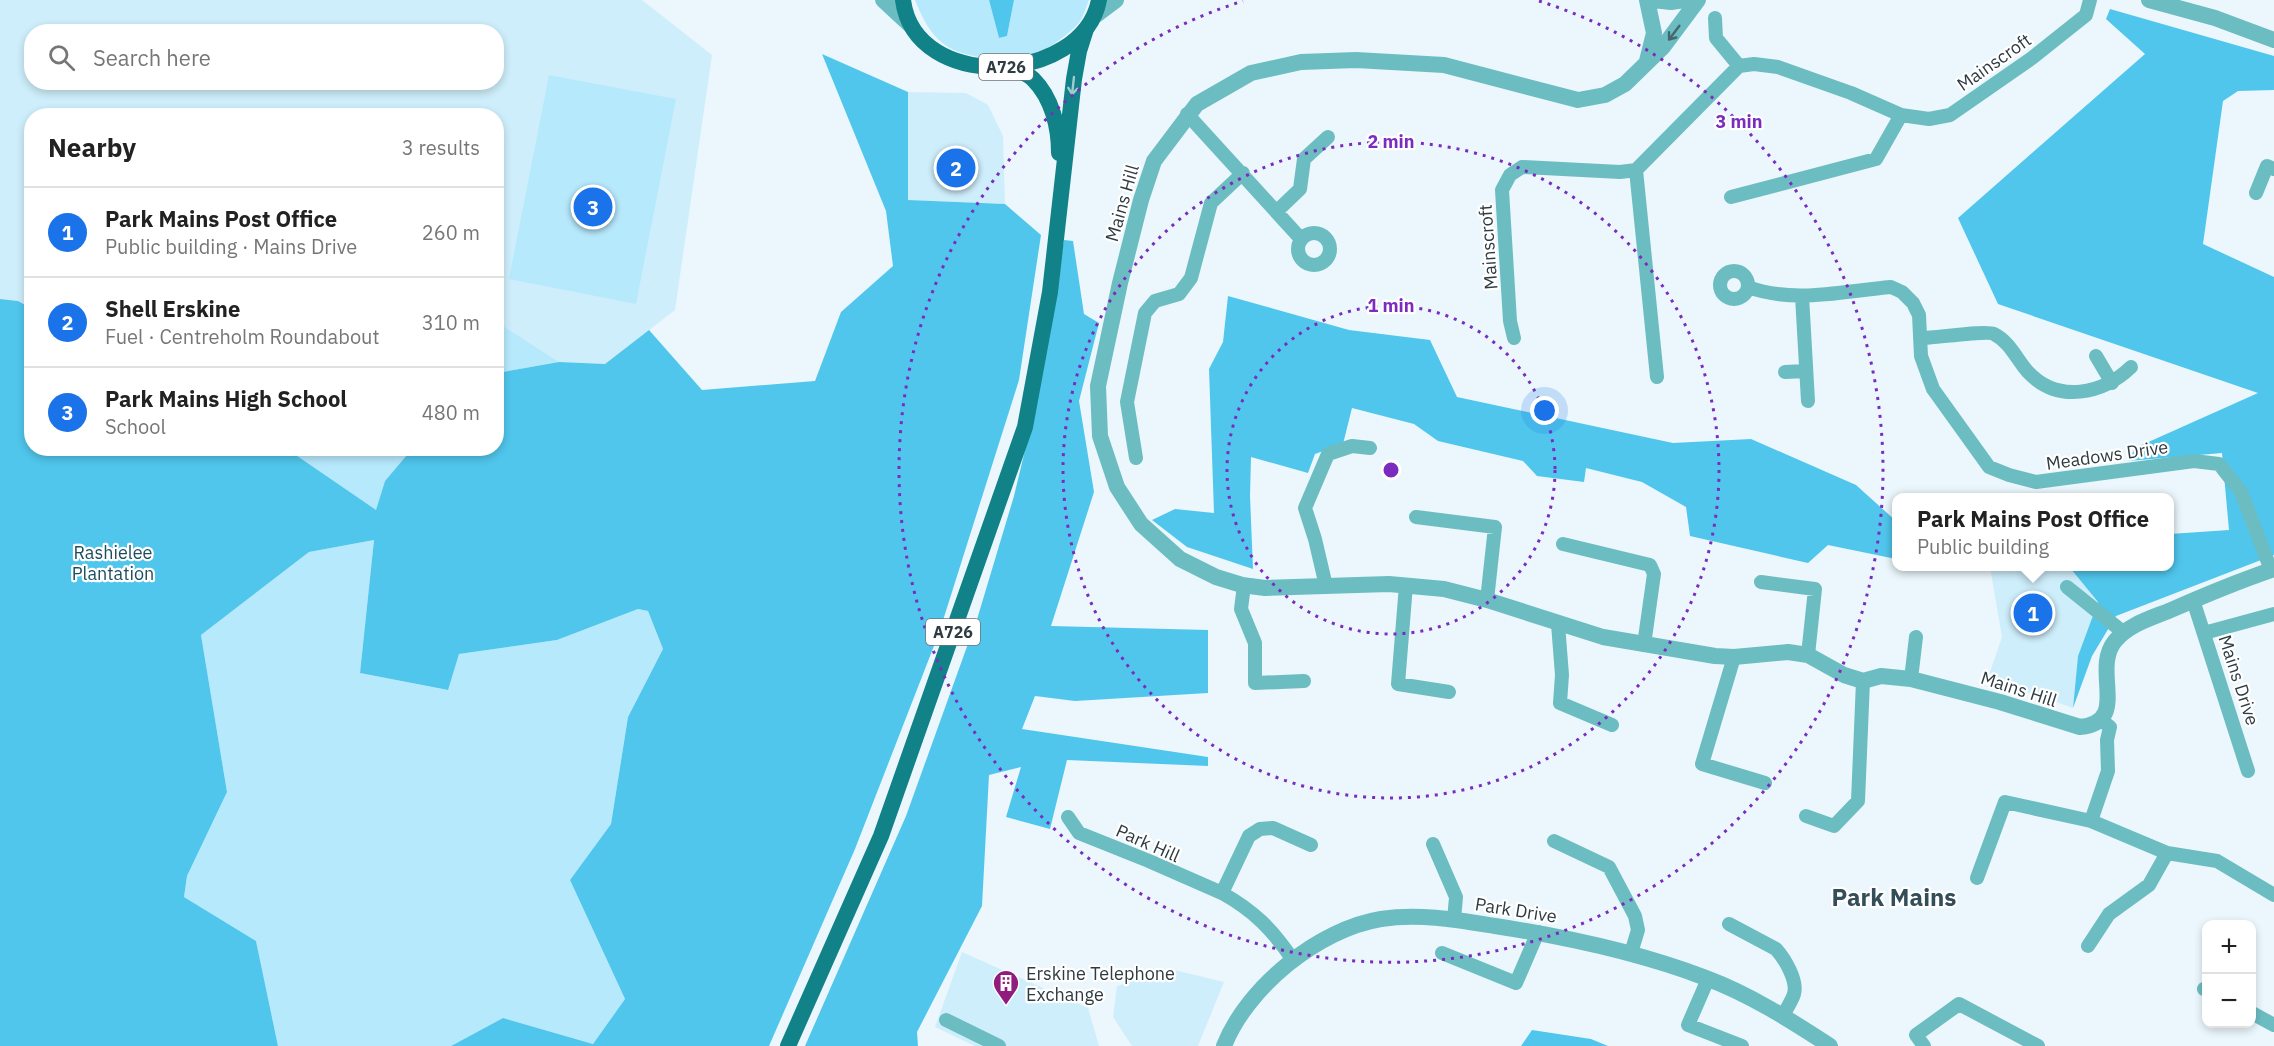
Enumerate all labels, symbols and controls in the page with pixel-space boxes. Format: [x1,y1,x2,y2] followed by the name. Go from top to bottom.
[24,24,504,90] search box
[1668,24,1681,40] one-way arrow
[1952,28,2036,96] street label: Mainscroft
[45,41,78,74] icon: search
[93,43,211,72] text: Search here
[979,54,1033,80] road number: A726
[1067,76,1078,96] one-way arrow
[1715,110,1763,133] text: 3 min
[48,130,136,164] text: Nearby
[1367,130,1415,153] text: 2 min
[402,134,480,161] text: 3 results
[936,146,976,190] pin: 2
[1100,162,1144,244] street label: Mains Hill
[574,184,612,230] pin: 3
[105,204,337,233] text: Park Mains Post Office
[1474,204,1502,290] street label: Mainscroft
[62,219,74,246] text: 1
[422,219,480,246] text: 260 m
[105,233,357,260] text: Public building · Mains Drive
[105,294,240,323] text: Shell Erskine
[1367,294,1415,317] text: 1 min
[62,309,74,336] text: 2
[422,309,480,336] text: 310 m
[105,323,379,350] text: Fuel · Centreholm Roundabout
[105,384,347,413] text: Park Mains High School
[1530,396,1559,425] your location
[62,399,74,426] text: 3
[422,399,480,426] text: 480 m
[105,413,166,440] text: School
[2044,435,2170,475] street label: Meadows Drive
[1381,460,1401,480] centre of rings
[1892,493,2174,571] popup
[1917,504,2149,533] text: Park Mains Post Office
[1917,533,2049,560] text: Public building
[72,541,154,585] park label: Rashielee Plantation
[2014,590,2052,636] pin: 1
[926,619,980,645] road number: A726
[2214,632,2264,728] street label: Mains Drive
[1978,666,2060,712] street label: Mains Hill
[1112,819,1184,867] street label: Park Hill
[1832,881,1956,913] district label: Park Mains
[1473,892,1559,928] street label: Park Drive
[2202,920,2256,1028] map controls
[2202,920,2256,974] button: +
[1026,962,1175,1006] place label: Erskine Telephone Exchange
[991,968,1021,1006] building icon: Erskine Telephone Exchange
[2202,974,2256,1028] button: −

